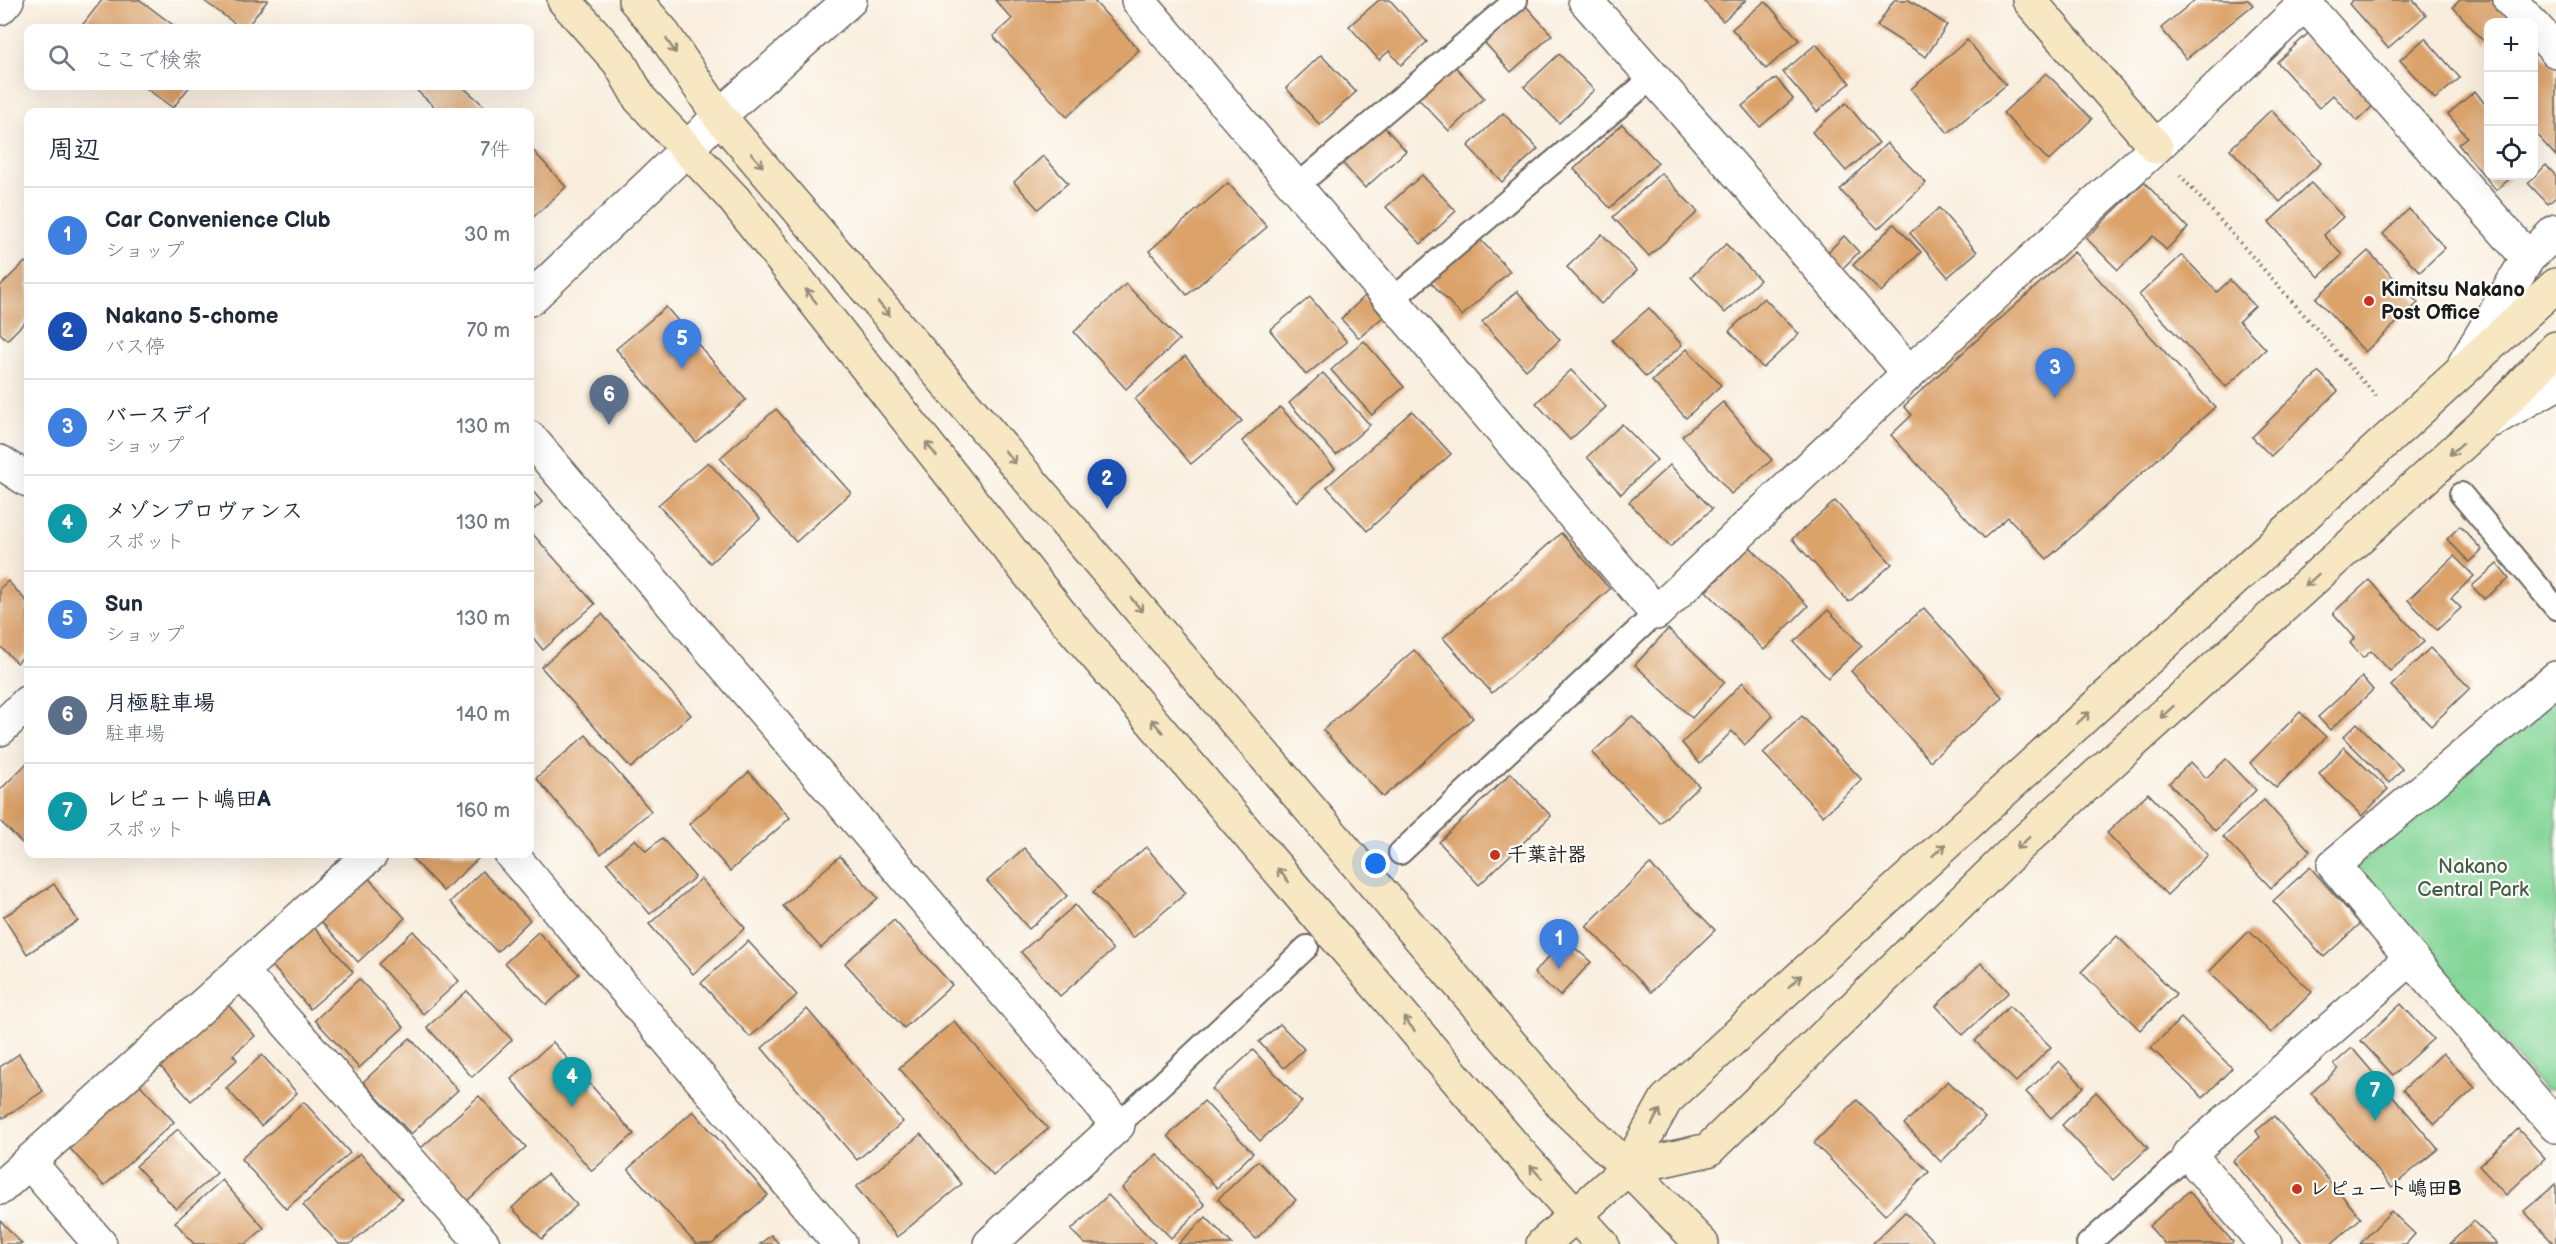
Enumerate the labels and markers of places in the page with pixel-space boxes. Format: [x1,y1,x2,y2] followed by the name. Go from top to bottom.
[2381,278,2525,325] place label: Kimitsu Nakano Post Office
[2362,294,2376,308] marker: Kimitsu Nakano Post Office
[662,320,702,369] pin: 5
[2036,348,2074,398] pin: 3
[590,376,628,425] pin: 6
[1088,460,1126,509] pin: 2
[1507,843,1587,867] place label: 千葉計器
[1488,848,1502,862] marker: 千葉計器
[1540,920,1578,969] pin: 1
[552,1058,592,1107] pin: 4
[2356,1072,2394,1121] pin: 7
[2309,1177,2462,1201] place label: レピュート嶋田B
[2290,1182,2304,1196] marker: レピュート嶋田B

